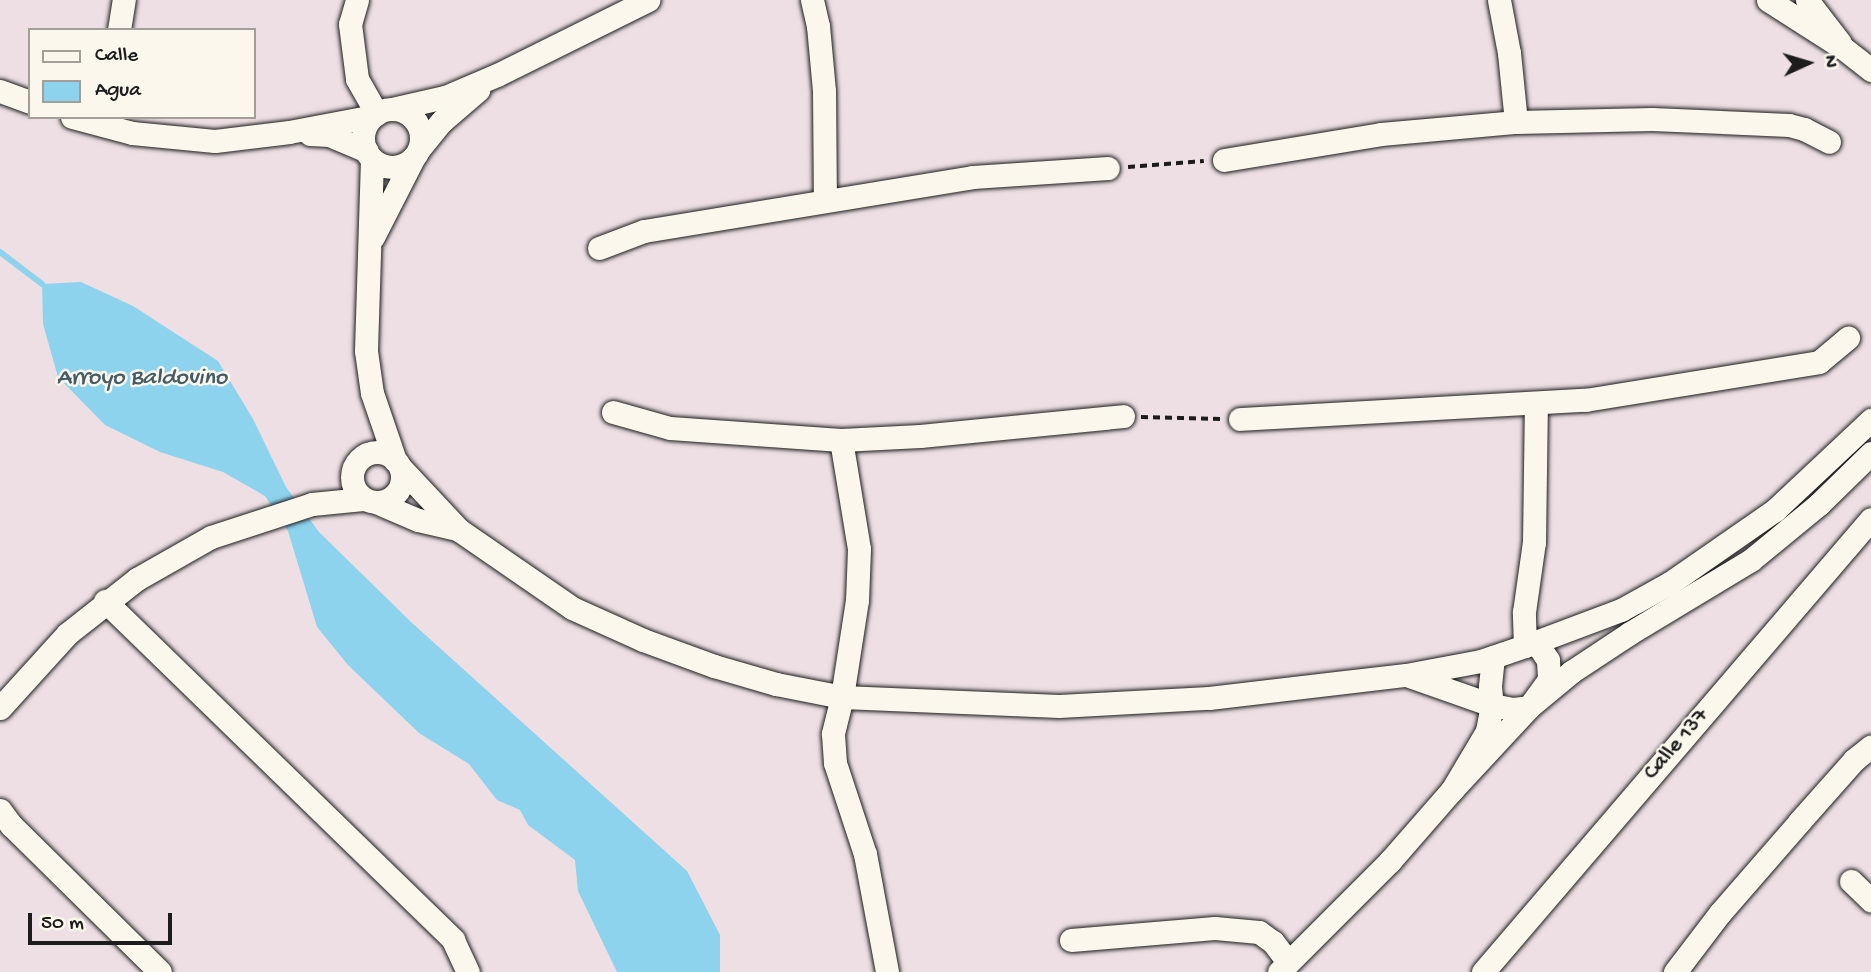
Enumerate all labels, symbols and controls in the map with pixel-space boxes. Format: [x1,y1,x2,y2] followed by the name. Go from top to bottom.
[28,28,256,119] legend
[1773,28,1843,98] north arrow
[95,44,138,69] text: Calle
[1818,55,1841,68] text: N
[95,79,141,104] text: Agua
[57,365,227,393] water label: Arroyo Baldovino
[1638,704,1716,786] street label: Calle 137
[32,898,175,942] scale bar
[41,912,84,937] text: 50 m

